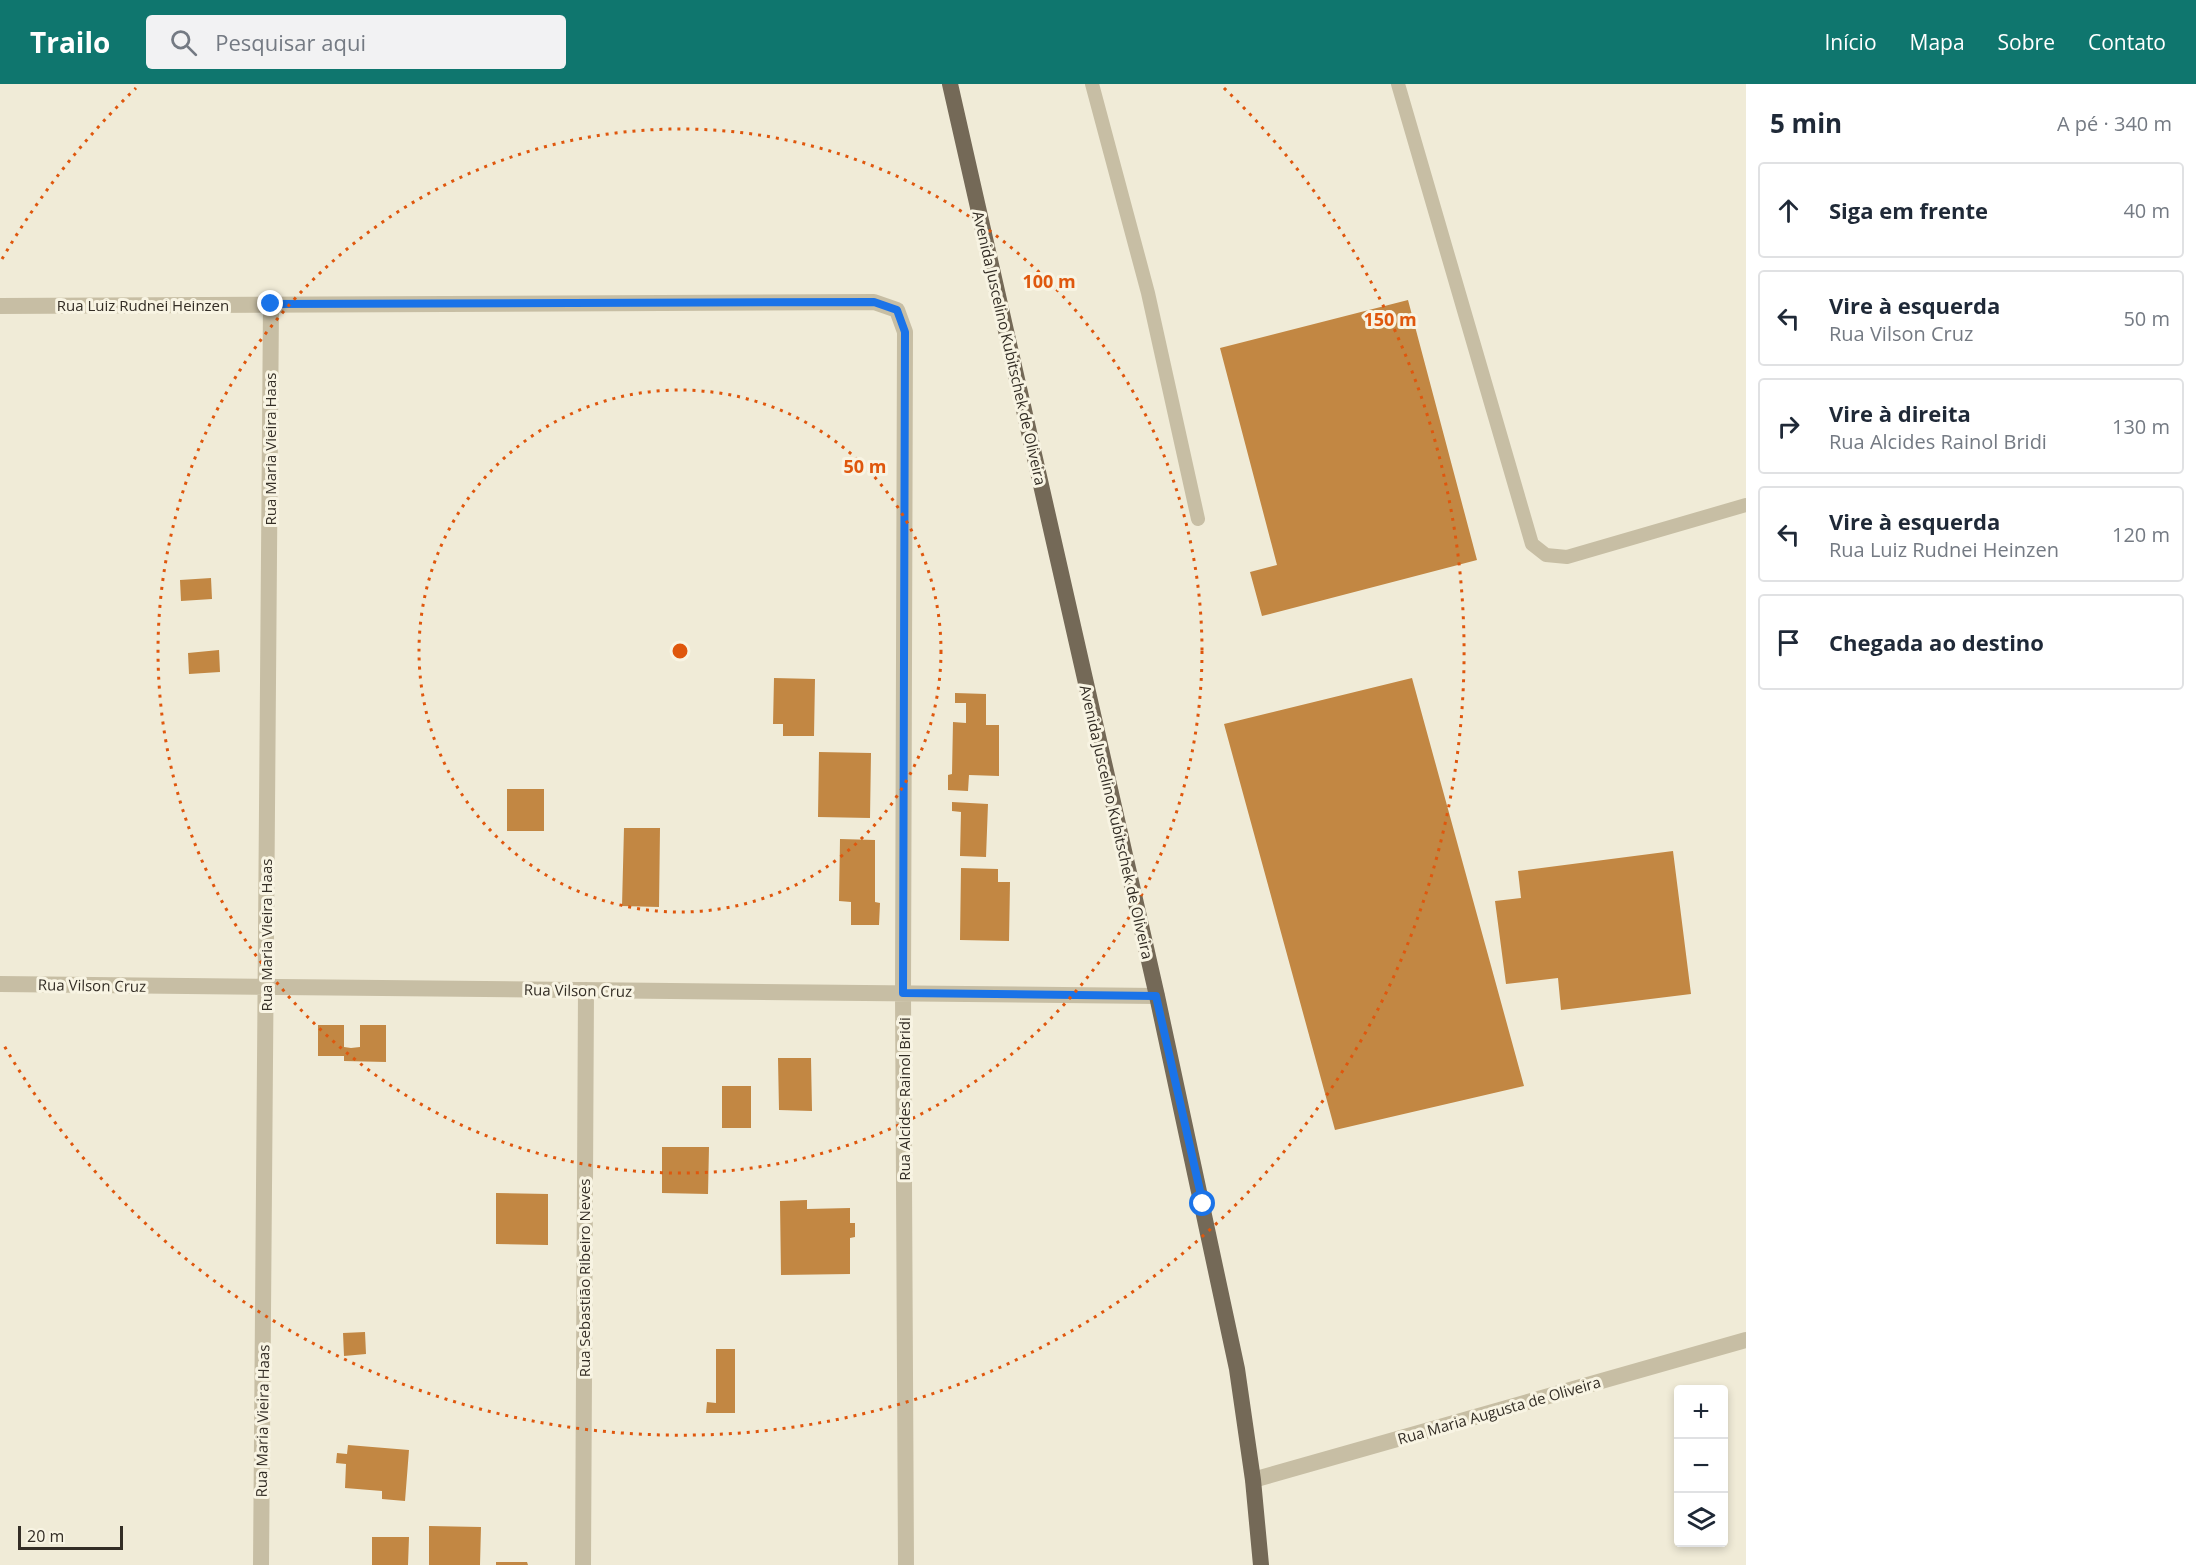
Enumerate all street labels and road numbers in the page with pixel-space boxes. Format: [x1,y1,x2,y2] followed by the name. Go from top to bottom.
[969,209,1051,487] street label: Avenida Juscelino Kubitschek de Oliveira
[57,295,229,315] street label: Rua Luiz Rudnei Heinzen
[260,373,280,525] street label: Rua Maria Vieira Haas
[1076,683,1158,961] street label: Avenida Juscelino Kubitschek de Oliveira
[256,859,276,1011] street label: Rua Maria Vieira Haas
[38,974,146,996] street label: Rua Vilson Cruz
[524,979,632,1001] street label: Rua Vilson Cruz
[894,1017,914,1181] street label: Rua Alcides Rainol Bridi
[574,1179,594,1377] street label: Rua Sebastião Ribeiro Neves
[251,1344,273,1498] street label: Rua Maria Vieira Haas
[1395,1371,1603,1449] street label: Rua Maria Augusta de Oliveira

